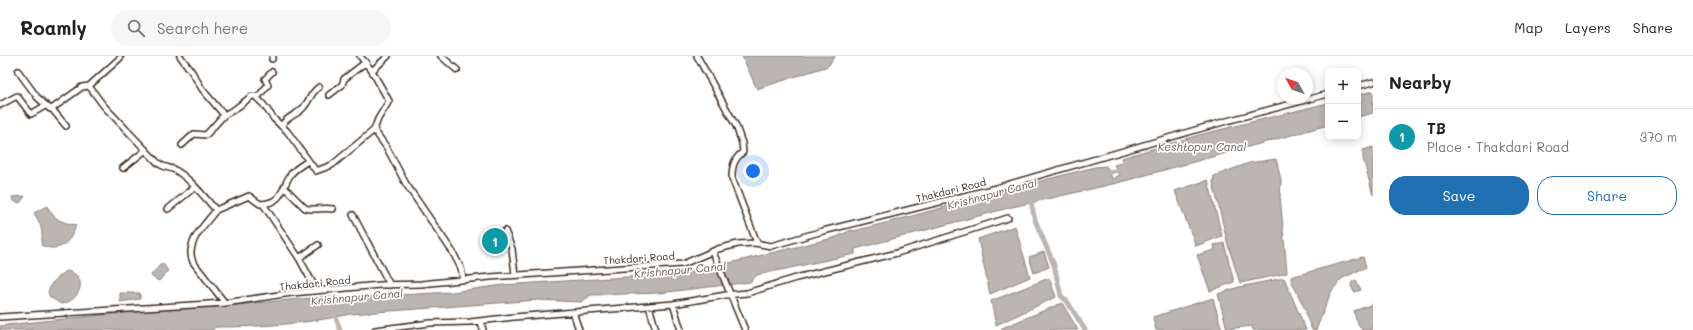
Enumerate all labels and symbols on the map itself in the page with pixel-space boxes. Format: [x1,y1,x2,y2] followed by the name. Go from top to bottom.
[1277,68,1313,104] north arrow
[1158,139,1247,154] water label: Keshtopur Canal
[743,161,763,181] your location
[945,174,1039,213] water label: Krishnapur Canal
[915,175,987,205] street label: Thakdari Road
[482,226,508,256] pin: 1
[603,249,675,267] street label: Thakdari Road
[633,258,727,281] water label: Krishnapur Canal
[279,272,351,294] street label: Thakdari Road
[310,285,404,308] water label: Krishnapur Canal

